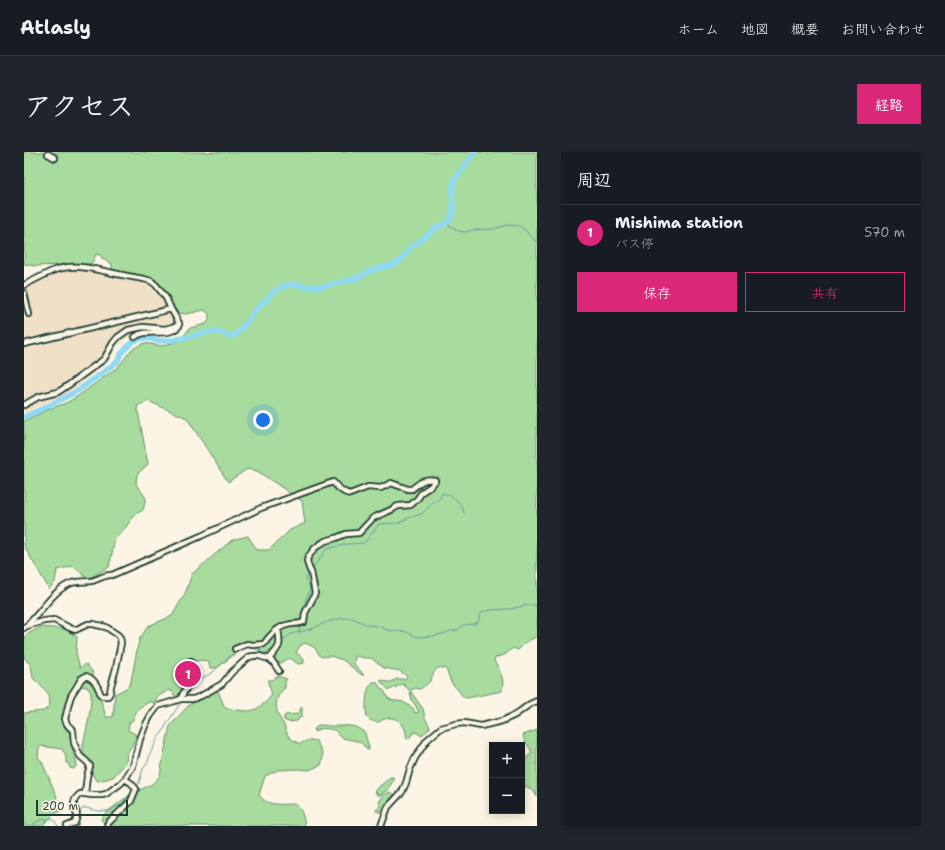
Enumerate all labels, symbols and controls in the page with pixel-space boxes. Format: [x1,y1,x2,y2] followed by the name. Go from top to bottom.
[20,15,91,40] text: Atlasly
[678,20,719,38] text: ホーム
[741,20,769,38] text: 地図
[791,20,819,38] text: 概要
[841,20,925,38] text: お問い合わせ
[857,84,921,124] button: 経路
[24,87,134,125] text: アクセス
[577,169,611,191] text: 周辺
[615,213,743,233] text: Mishima station
[587,224,593,241] text: 1
[864,224,905,241] text: 570 m
[615,235,654,252] text: バス停
[577,272,737,312] button: 保存
[745,272,905,312] button: 共有
[253,410,273,430] your location
[175,659,201,689] pin: 1
[489,742,525,814] map controls
[489,742,525,778] button: +
[489,778,525,814] button: −
[36,798,128,817] scale bar
[42,799,78,814] text: 200 m

